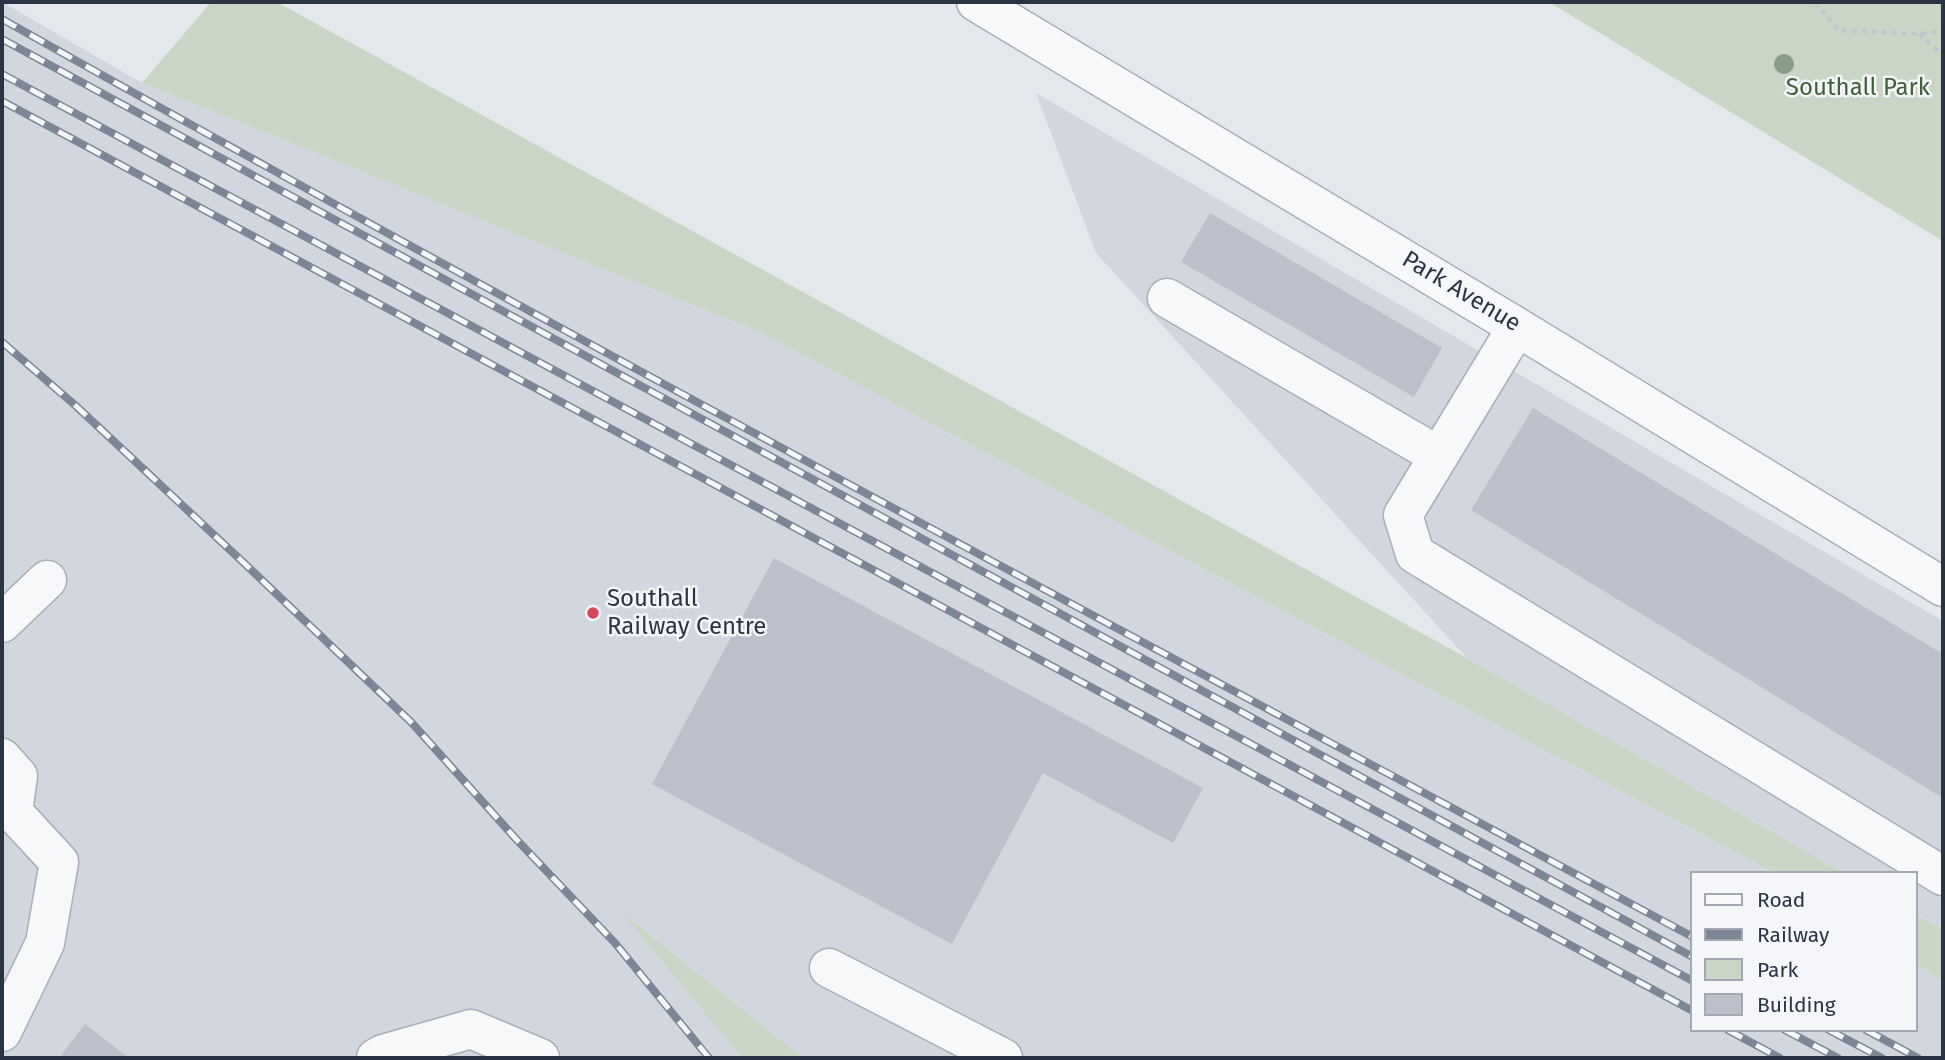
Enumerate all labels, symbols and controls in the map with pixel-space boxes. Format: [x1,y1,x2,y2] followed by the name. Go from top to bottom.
[1786,74,1930,102] park label: Southall Park
[1396,245,1526,339] street label: Park Avenue
[607,585,766,641] place label: Southall Railway Centre
[585,605,601,621] marker: Southall Railway Centre
[1689,871,1917,1032] legend
[1757,887,1805,913] text: Road
[1757,922,1829,948] text: Railway
[1757,957,1798,983] text: Park
[1757,992,1836,1018] text: Building

